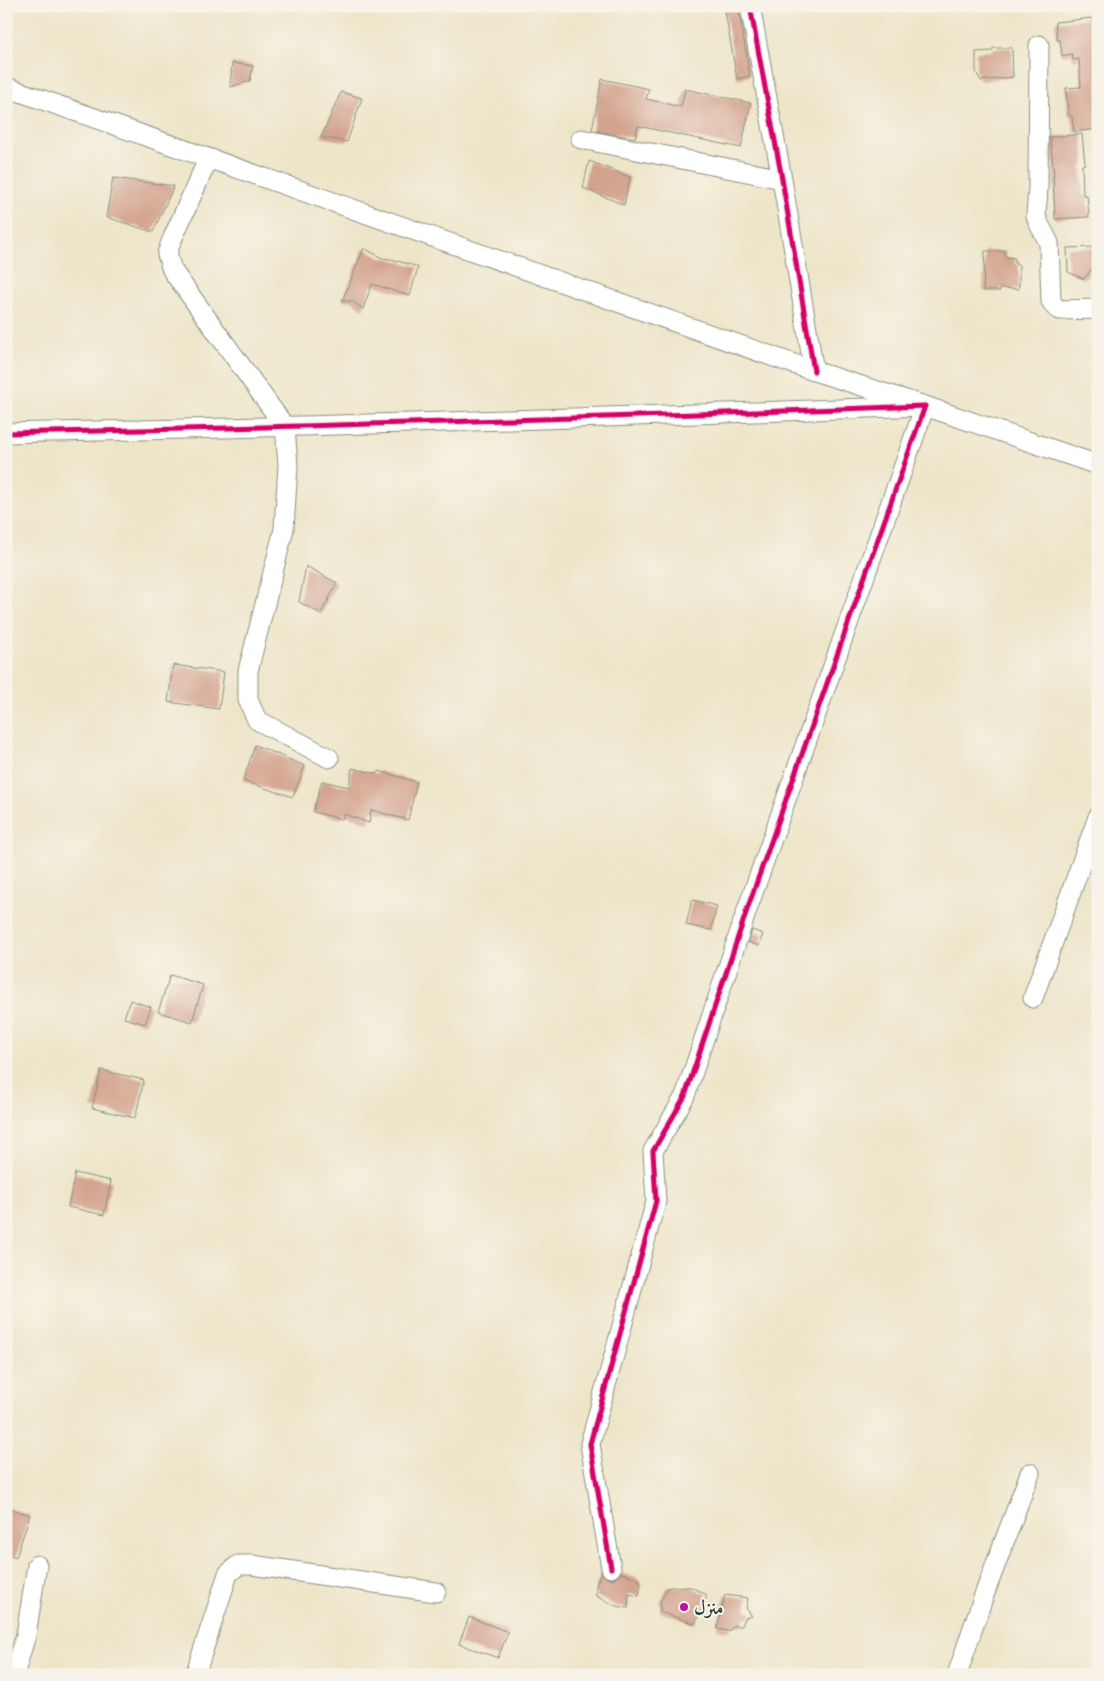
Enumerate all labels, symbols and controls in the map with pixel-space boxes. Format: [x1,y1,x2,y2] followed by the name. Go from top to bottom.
[694,1596,723,1619] place label: منزل
[678,1601,690,1613] marker: منزل

